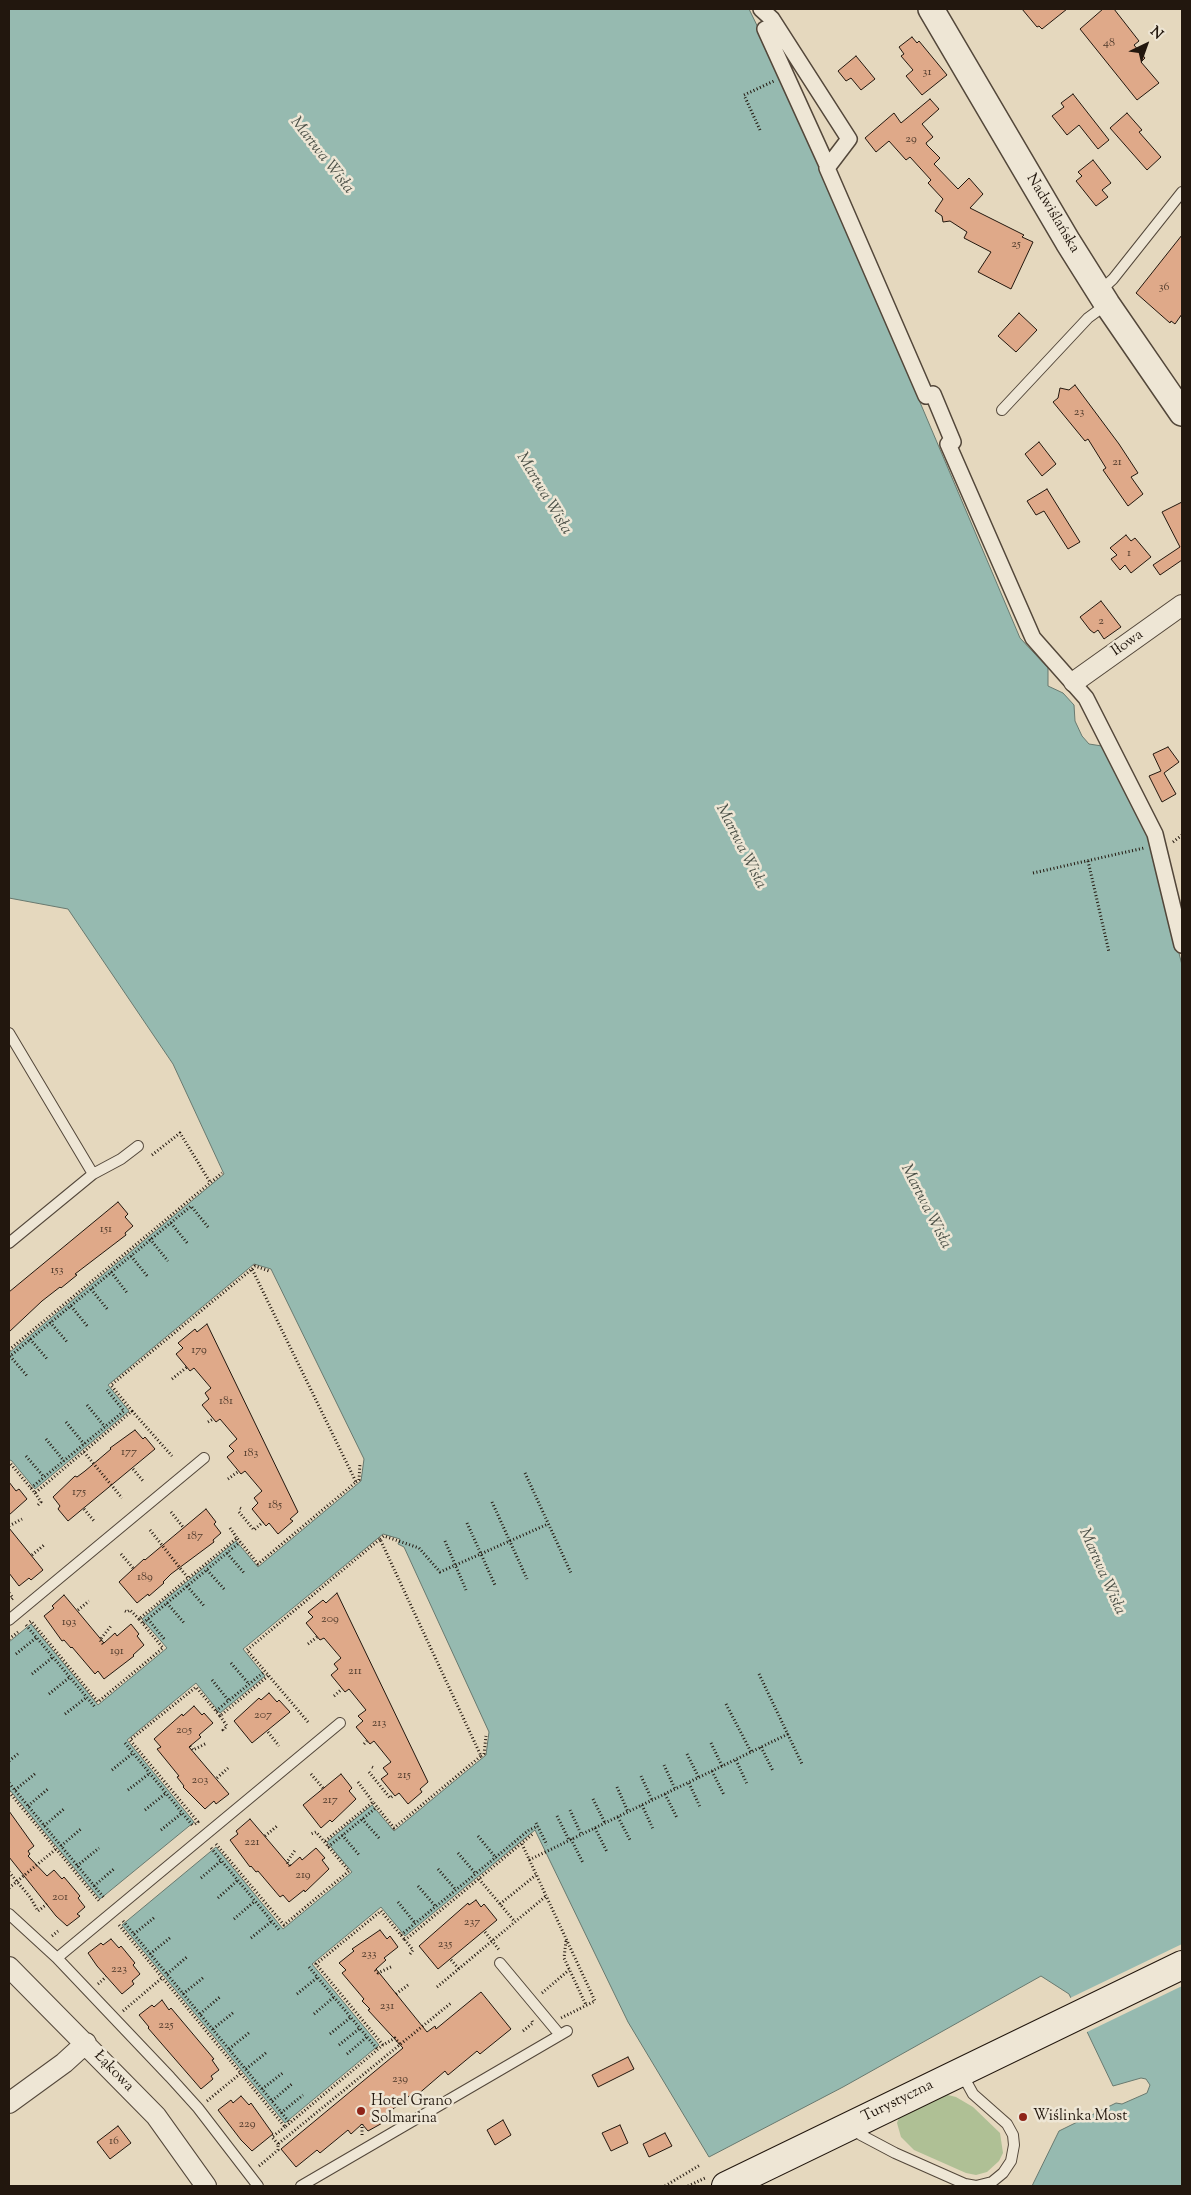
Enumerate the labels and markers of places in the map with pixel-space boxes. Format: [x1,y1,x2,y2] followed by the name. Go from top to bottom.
[371,2093,452,2128] place label: Hotel Grano Solmarina
[355,2105,367,2117] marker: Hotel Grano Solmarina
[1033,2108,1127,2126] place label: Wiślinka Most
[1017,2111,1029,2123] marker: Wiślinka Most

